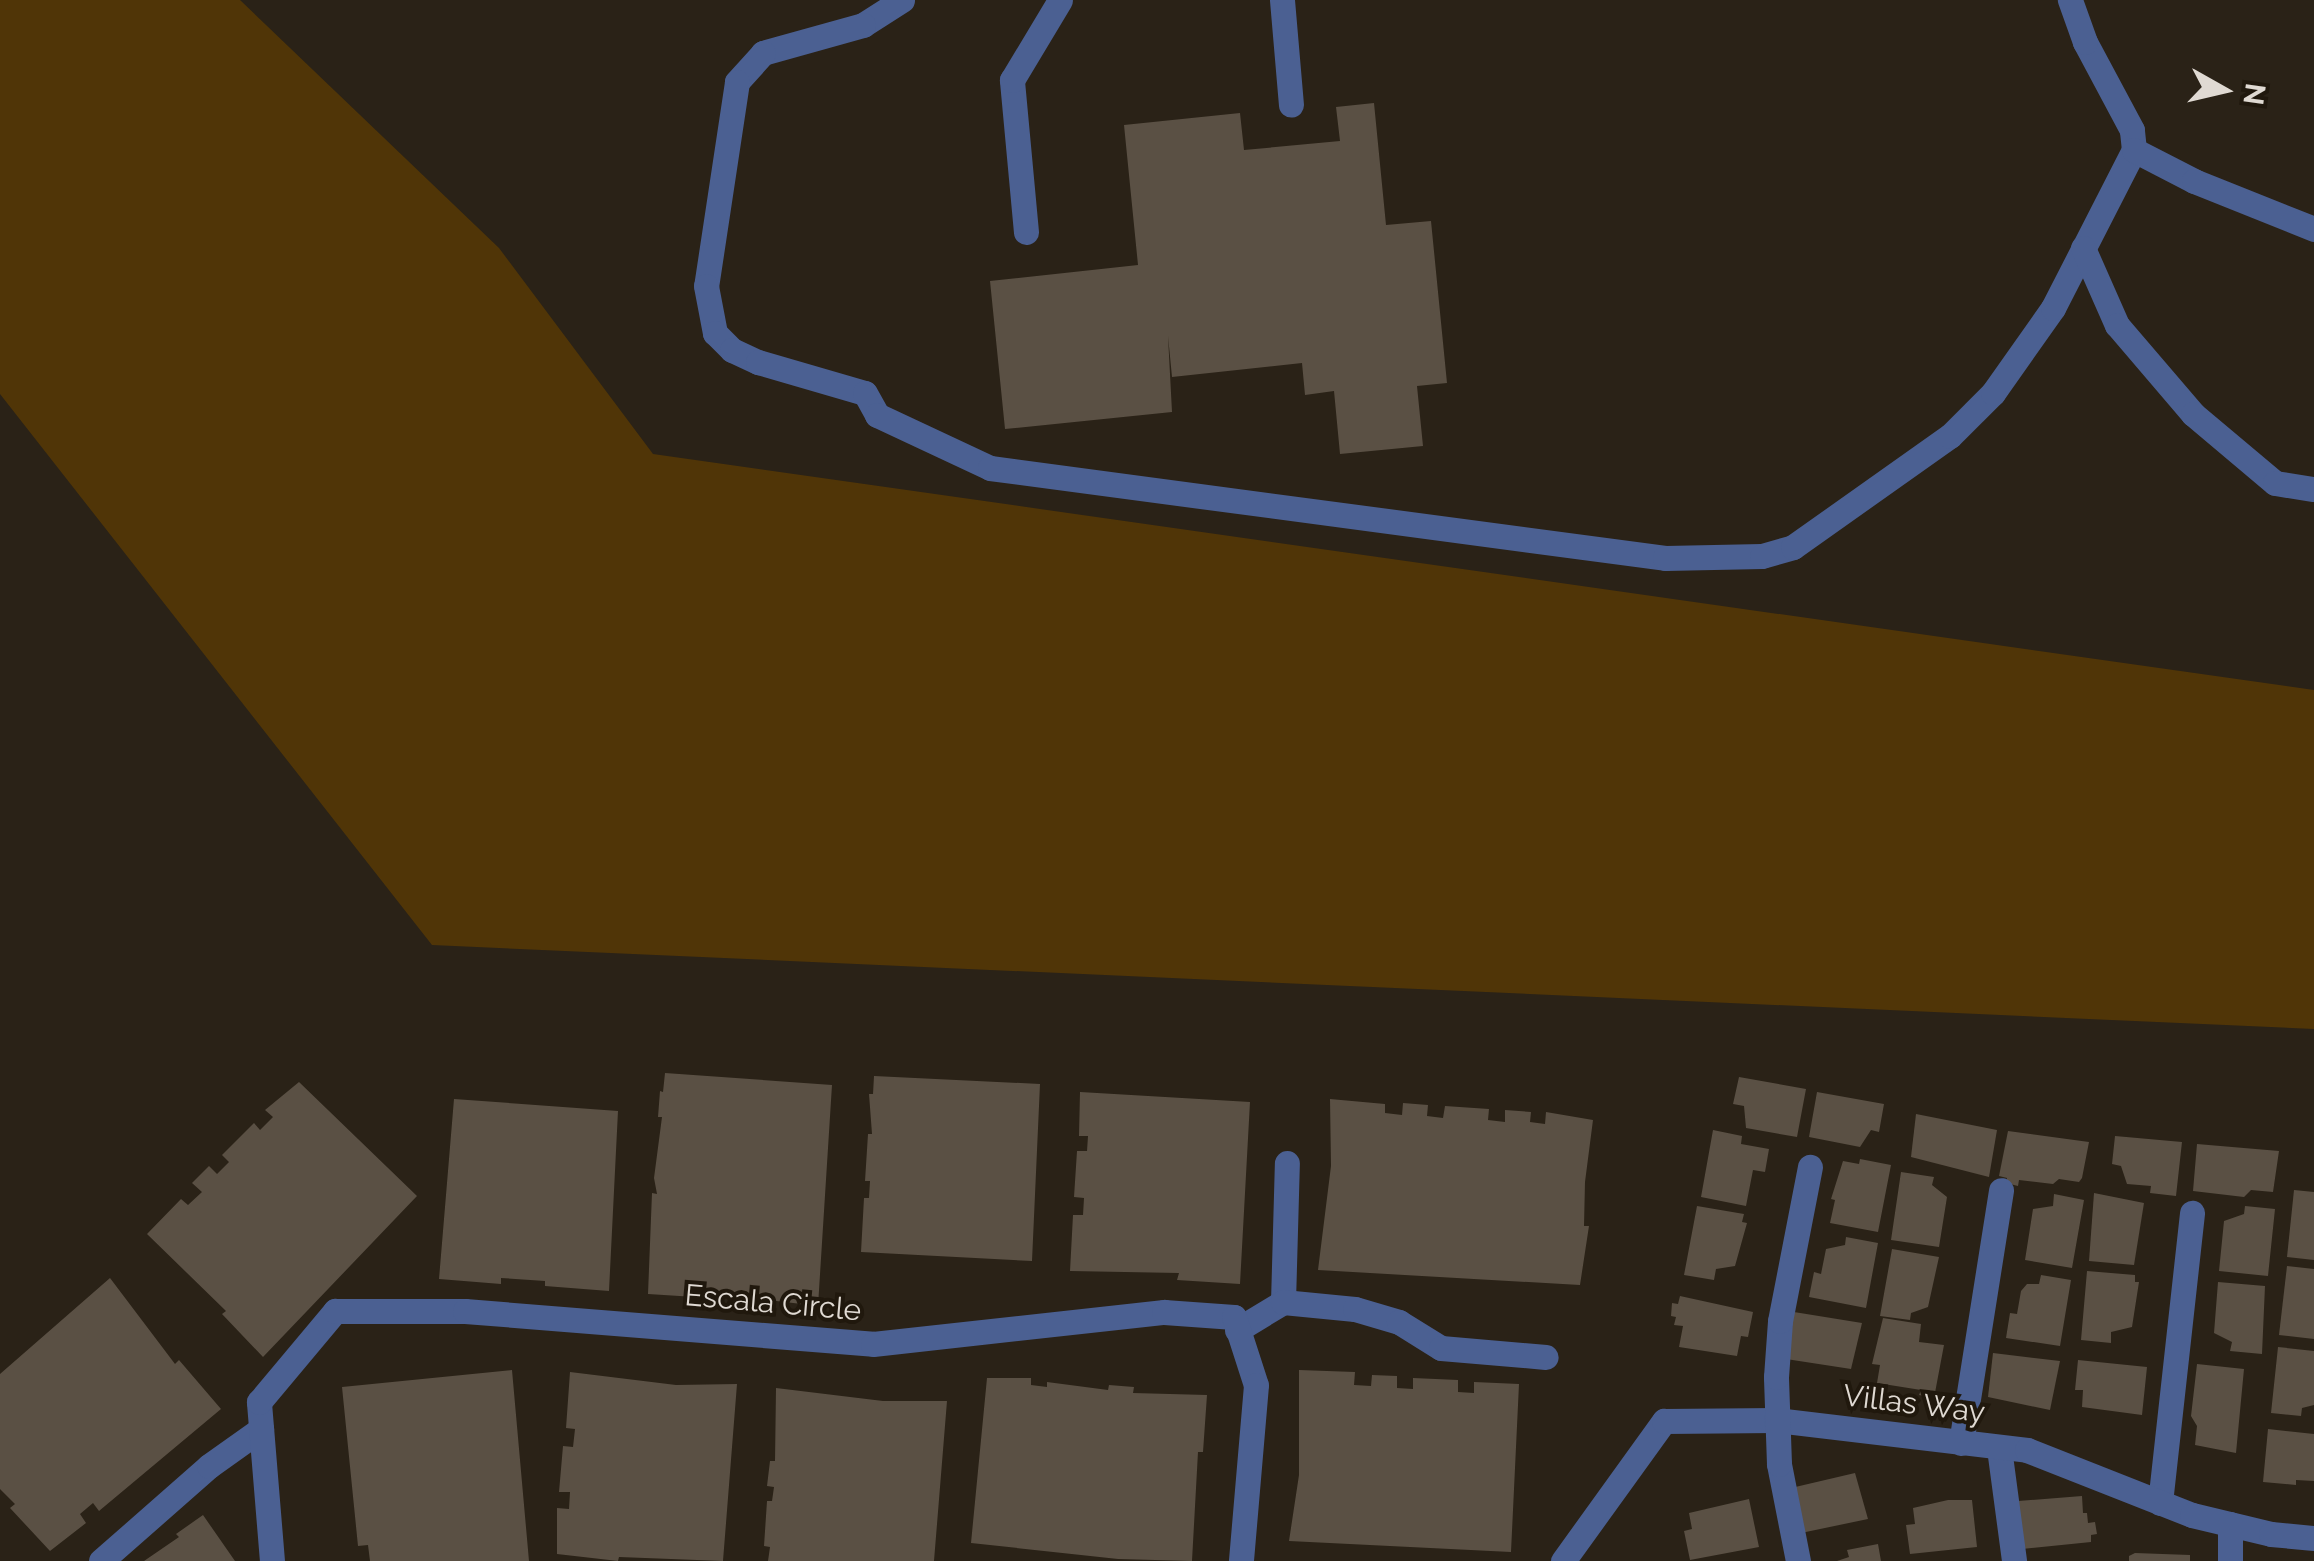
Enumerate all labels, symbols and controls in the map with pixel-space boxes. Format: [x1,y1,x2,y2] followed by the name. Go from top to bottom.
[2174,40,2274,140] north arrow
[2236,81,2272,107] text: N
[683,1277,863,1329] street label: Escala Circle
[1841,1377,1987,1431] street label: Villas Way

